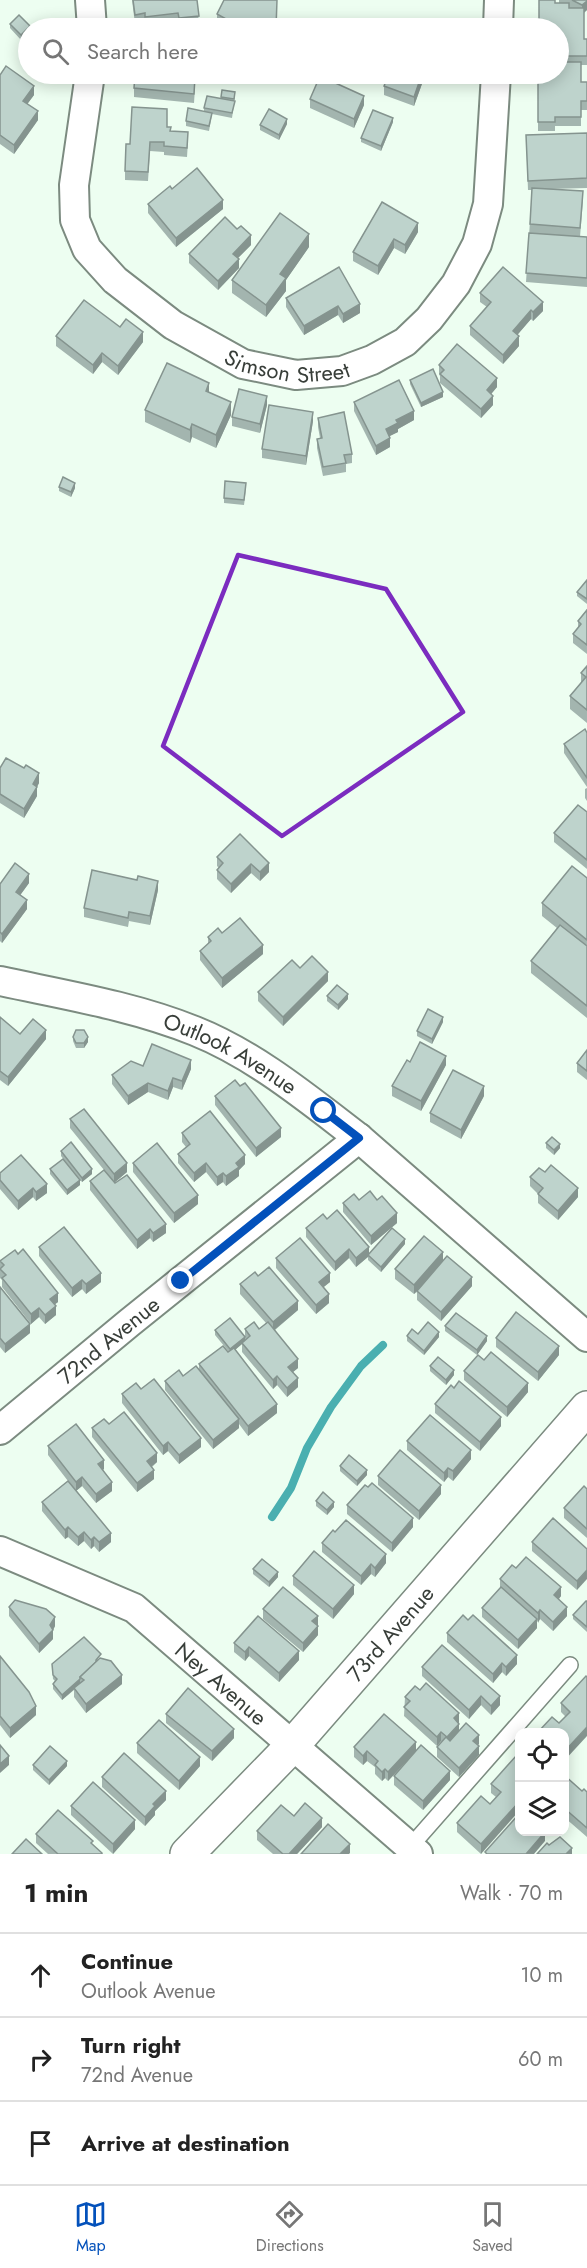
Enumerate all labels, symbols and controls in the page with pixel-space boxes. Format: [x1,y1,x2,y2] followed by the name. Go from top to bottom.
[18,18,569,84] search box
[39,35,72,68] icon: search
[87,35,198,67] text: Search here
[218,341,355,391] street label: Simson Street
[159,1005,304,1102] street label: Outlook Avenue
[310,1097,336,1123] route start
[167,1267,193,1293] route end
[51,1289,166,1392] street label: 72nd Avenue
[339,1578,441,1689] street label: 73rd Avenue
[168,1634,274,1733] street label: Ney Avenue
[515,1728,569,1836] map controls
[515,1728,569,1782] button: locate
[515,1782,569,1836] button: layers
[24,1874,88,1912] text: 1 min
[460,1879,563,1908] text: Walk · 70 m
[81,1945,173,1977] text: Continue
[24,1959,57,1992] icon: ahead
[520,1961,563,1990] text: 10 m
[81,1977,216,2006] text: Outlook Avenue
[81,2029,181,2061] text: Turn right
[24,2043,57,2076] icon: right
[518,2045,563,2074] text: 60 m
[81,2061,193,2090] text: 72nd Avenue
[24,2127,57,2160] icon: arrive
[81,2127,290,2159] text: Arrive at destination
[74,2198,107,2257] tab: Map
[256,2198,324,2257] tab: Directions
[472,2198,513,2257] tab: Saved

